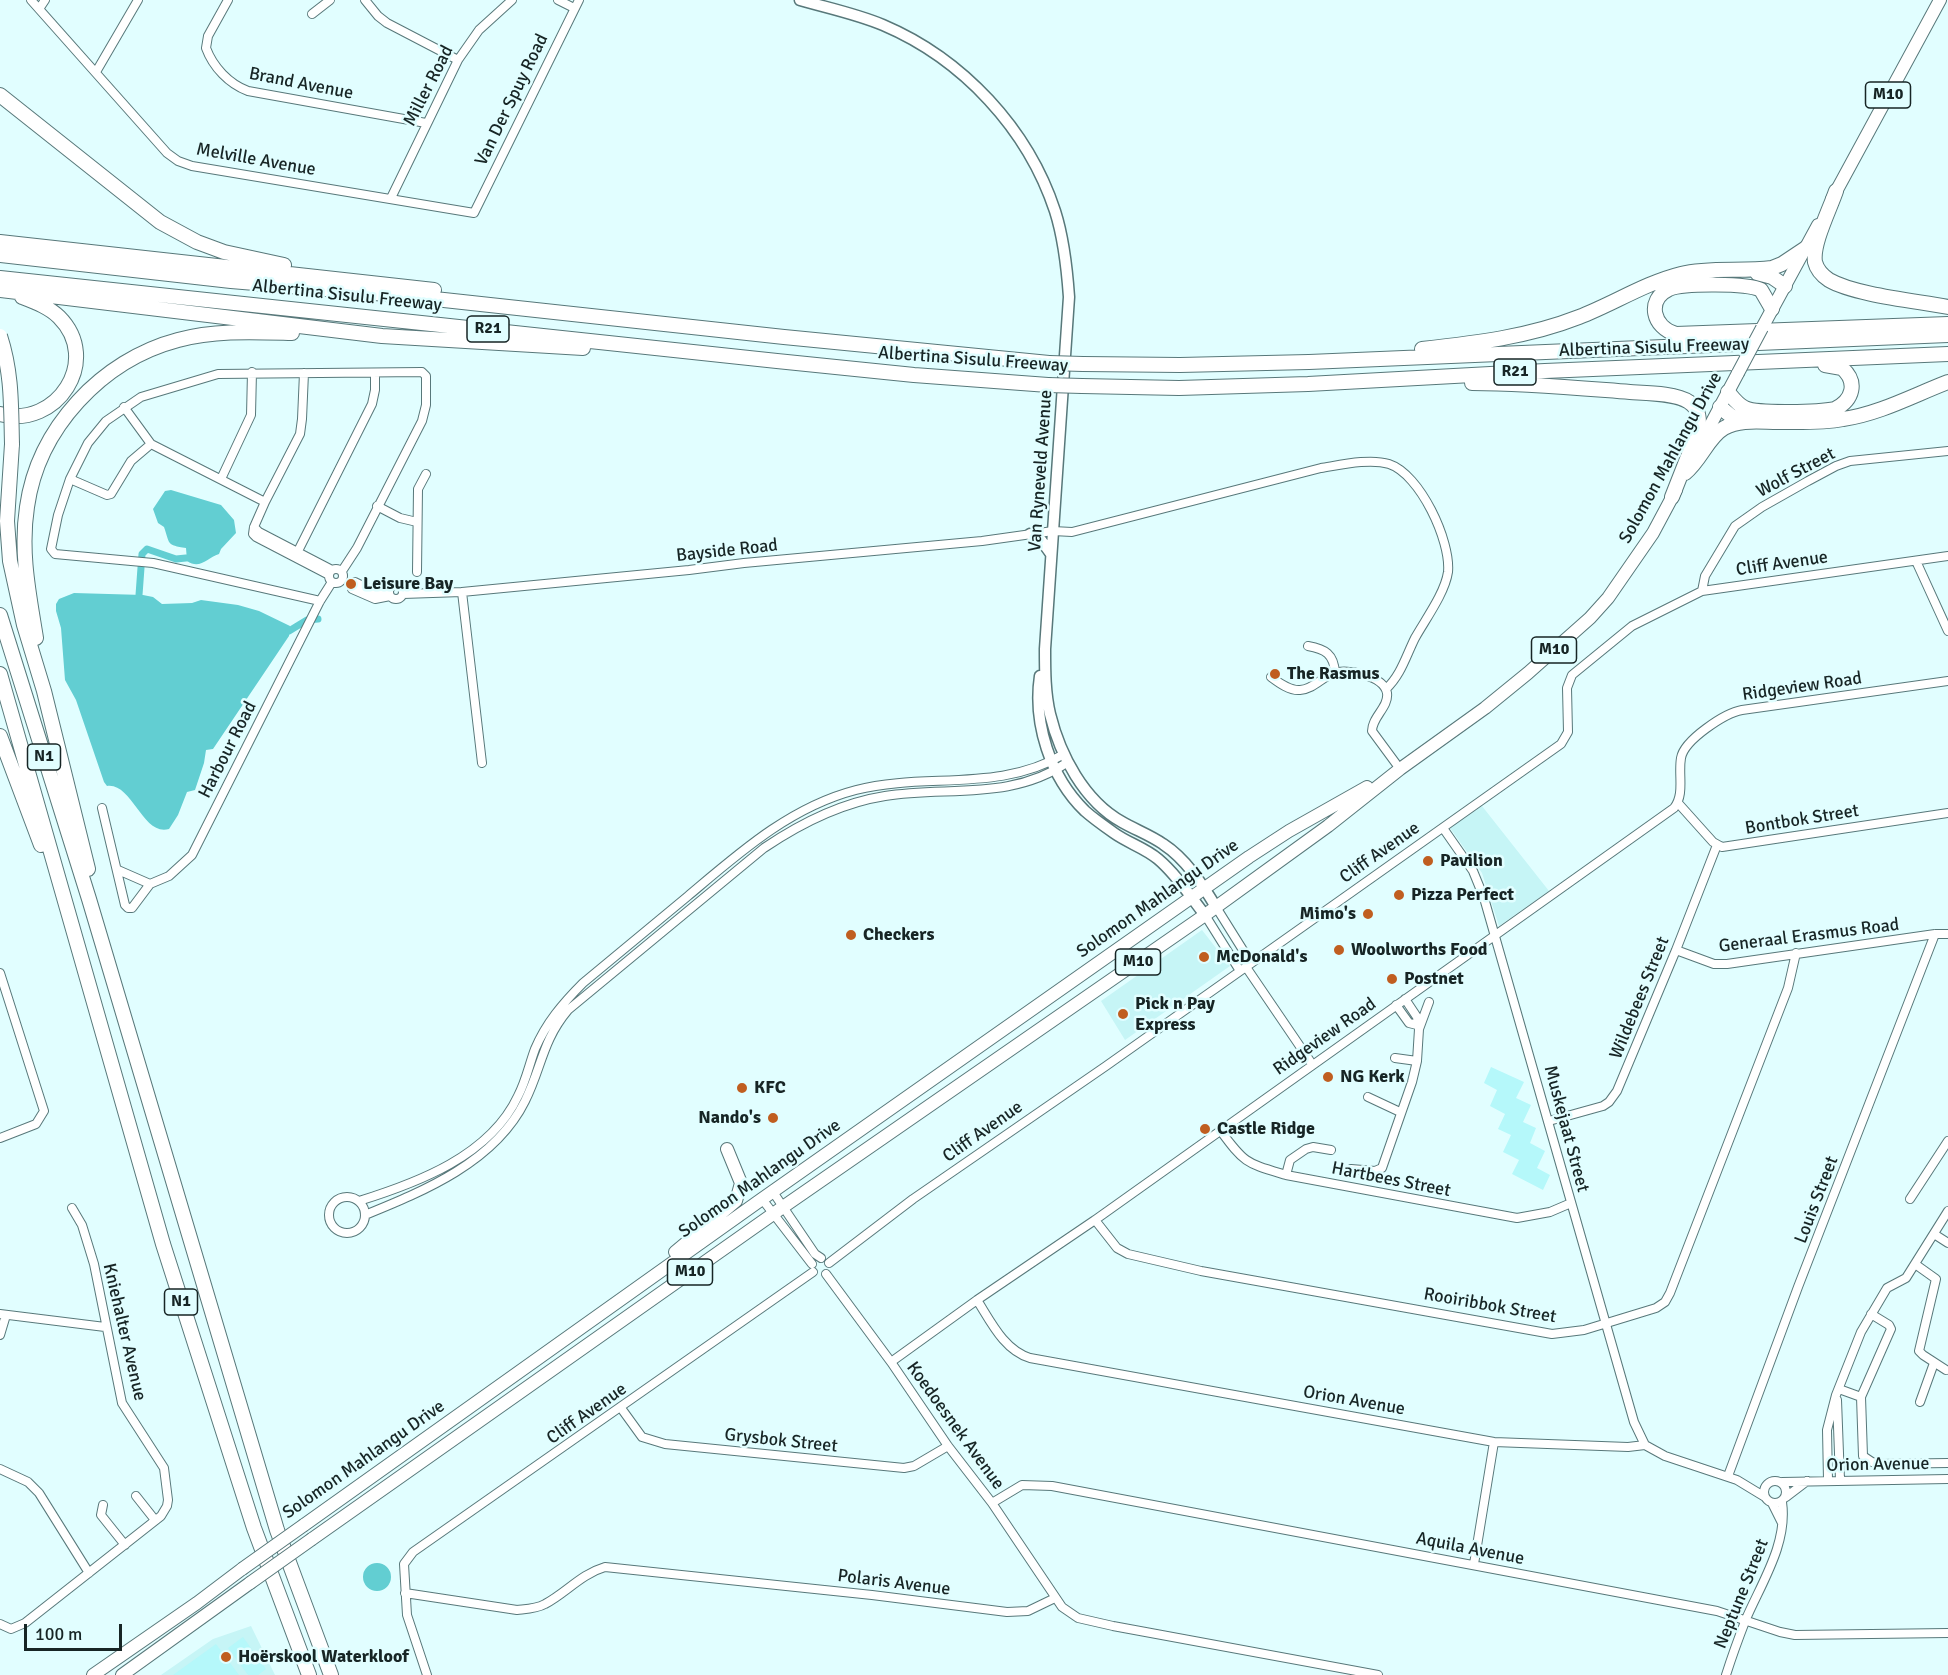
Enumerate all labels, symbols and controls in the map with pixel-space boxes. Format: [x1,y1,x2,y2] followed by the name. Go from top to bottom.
[471,31,553,169] street label: Van Der Spuy Road
[399,42,459,130] street label: Miller Road
[247,63,355,105] street label: Brand Avenue
[1866,82,1910,108] road number: M10
[195,139,317,181] street label: Melville Avenue
[251,275,443,317] street label: Albertina Sisulu Freeway
[467,316,509,342] road number: R21
[1558,334,1750,362] street label: Albertina Sisulu Freeway
[877,343,1069,377] street label: Albertina Sisulu Freeway
[1494,359,1536,385] road number: R21
[1615,369,1727,547] street label: Solomon Mahlangu Drive
[1025,389,1057,553] street label: Van Ryneveld Avenue
[1753,443,1839,503] street label: Wolf Street
[675,535,779,567] street label: Bayside Road
[1735,547,1829,581] street label: Cliff Avenue
[363,573,453,595] place label: Leisure Bay
[344,577,358,591] marker: Leisure Bay
[1532,637,1576,663] road number: M10
[1287,663,1379,685] place label: The Rasmus
[1268,667,1282,681] marker: The Rasmus
[1741,668,1863,706] street label: Ridgeview Road
[194,698,262,802] street label: Harbour Road
[28,744,60,770] road number: N1
[1743,800,1861,840] street label: Bontbok Street
[1336,818,1424,888] street label: Cliff Avenue
[1073,835,1243,963] street label: Solomon Mahlangu Drive
[1440,850,1503,872] place label: Pavilion
[1421,854,1435,868] marker: Pavilion
[1411,884,1514,906] place label: Pizza Perfect
[1392,888,1406,902] marker: Pizza Perfect
[1300,903,1356,925] place label: Mimo's
[1361,907,1375,921] marker: Mimo's
[1718,914,1900,958] street label: Generaal Erasmus Road
[863,924,934,946] place label: Checkers
[844,928,858,942] marker: Checkers
[1606,934,1674,1062] street label: Wildebees Street
[1351,939,1488,961] place label: Woolworths Food
[1332,943,1346,957] marker: Woolworths Food
[1216,946,1307,968] place label: McDonald's
[1116,949,1160,975] road number: M10
[1197,950,1211,964] marker: McDonald's
[1404,968,1464,990] place label: Postnet
[1385,972,1399,986] marker: Postnet
[1135,993,1215,1036] place label: Pick n Pay Express
[1269,994,1381,1080] street label: Ridgeview Road
[1116,1007,1130,1021] marker: Pick n Pay Express
[1539,1063,1593,1195] street label: Muskejaat Street
[1340,1066,1405,1088] place label: NG Kerk
[1321,1070,1335,1084] marker: NG Kerk
[754,1077,786,1099] place label: KFC
[735,1081,749,1095] marker: KFC
[939,1097,1027,1167] street label: Cliff Avenue
[698,1107,761,1129] place label: Nando's
[766,1111,780,1125] marker: Nando's
[675,1115,845,1243] street label: Solomon Mahlangu Drive
[1217,1118,1315,1140] place label: Castle Ridge
[1198,1122,1212,1136] marker: Castle Ridge
[1790,1153,1844,1247] street label: Louis Street
[1330,1158,1452,1202] street label: Hartbees Street
[668,1259,712,1285] road number: M10
[98,1261,150,1403] street label: Kniehalter Avenue
[1422,1284,1558,1328] street label: Rooiribbok Street
[164,1289,198,1315] road number: N1
[901,1358,1009,1494] street label: Koedoesnek Avenue
[543,1379,631,1449] street label: Cliff Avenue
[1301,1381,1407,1421] street label: Orion Avenue
[279,1396,449,1524] street label: Solomon Mahlangu Drive
[723,1424,839,1458] street label: Grysbok Street
[1826,1453,1930,1477] street label: Orion Avenue
[1414,1528,1526,1570] street label: Aquila Avenue
[1710,1536,1774,1652] street label: Neptune Street
[836,1565,952,1601] street label: Polaris Avenue
[27,1612,124,1650] scale bar
[35,1623,82,1645] text: 100 m
[238,1646,409,1668] place label: Hoërskool Waterkloof
[219,1650,233,1664] marker: Hoërskool Waterkloof

